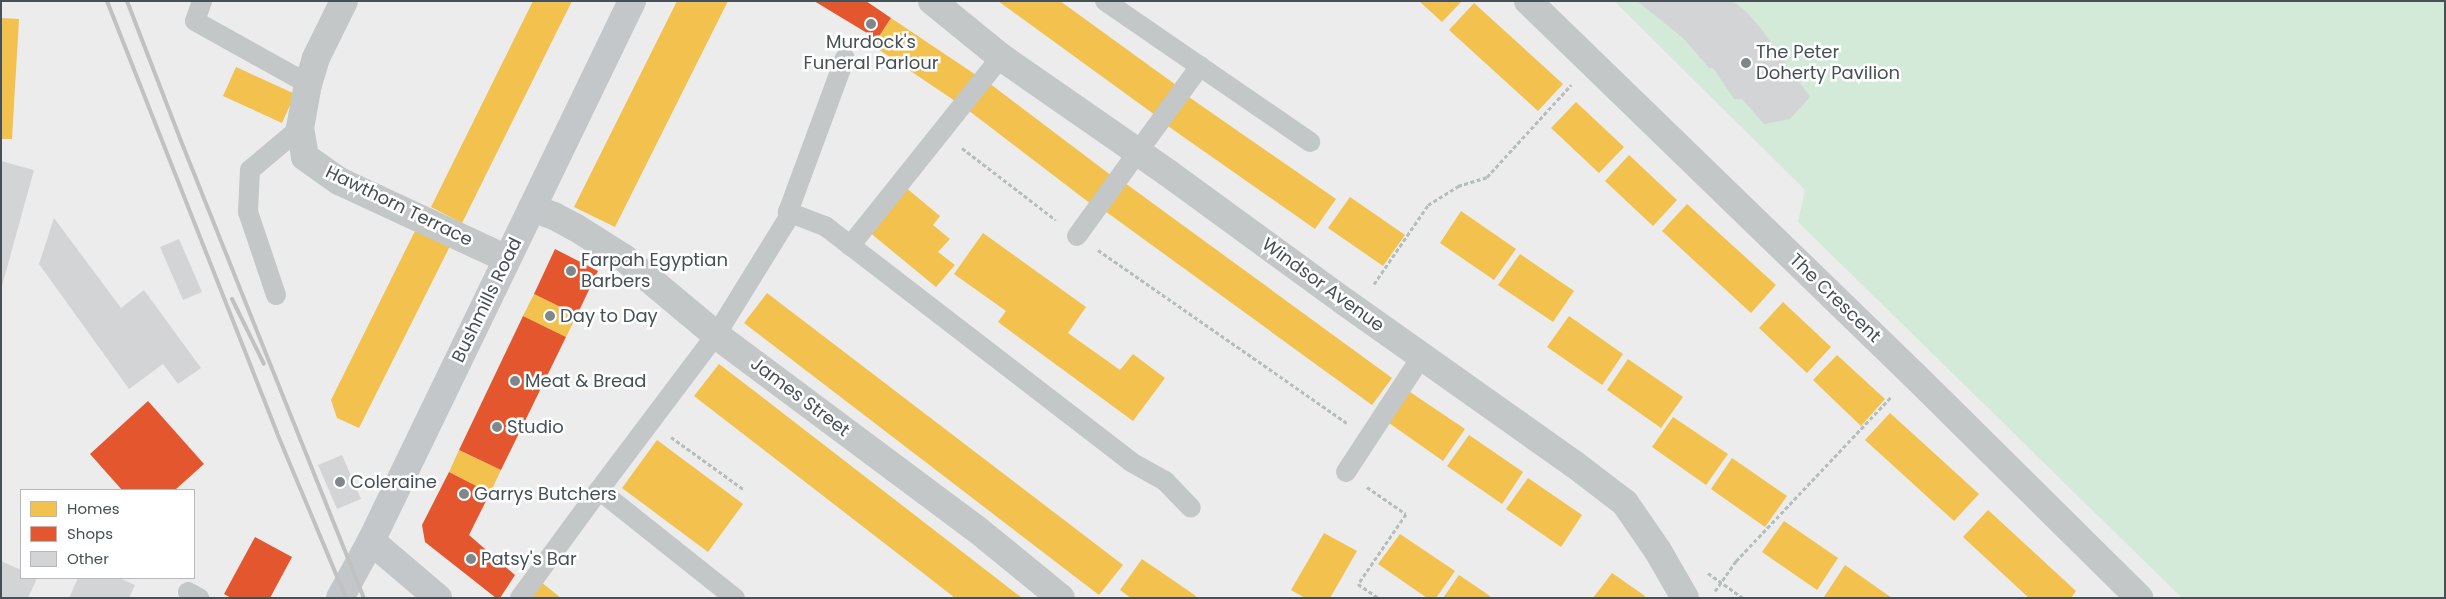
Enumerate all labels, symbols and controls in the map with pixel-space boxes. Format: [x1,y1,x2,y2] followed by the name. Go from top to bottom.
[865,18,877,30] marker: Murdock's Funeral Parlour
[804,32,938,74] place label: Murdock's Funeral Parlour
[1756,42,1900,84] place label: The Peter Doherty Pavilion
[1740,57,1752,69] marker: The Peter Doherty Pavilion
[322,161,476,251] street label: Hawthorn Terrace
[1258,233,1388,337] street label: Windsor Avenue
[447,234,527,366] street label: Bushmills Road
[1785,249,1885,347] street label: The Crescent
[581,250,728,292] place label: Farpah Egyptian Barbers
[565,265,577,277] marker: Farpah Egyptian Barbers
[560,305,658,327] place label: Day to Day
[544,310,556,322] marker: Day to Day
[746,353,854,441] street label: James Street
[525,370,647,392] place label: Meat & Bread
[509,375,521,387] marker: Meat & Bread
[507,416,564,438] place label: Studio
[491,421,503,433] marker: Studio
[350,471,437,493] place label: Coleraine
[334,476,346,488] marker: Coleraine
[474,483,617,505] place label: Garrys Butchers
[458,488,470,500] marker: Garrys Butchers
[20,489,195,579] legend
[67,498,120,519] text: Homes
[67,523,113,544] text: Shops
[67,548,109,569] text: Other
[481,548,577,570] place label: Patsy's Bar
[465,553,477,565] marker: Patsy's Bar

